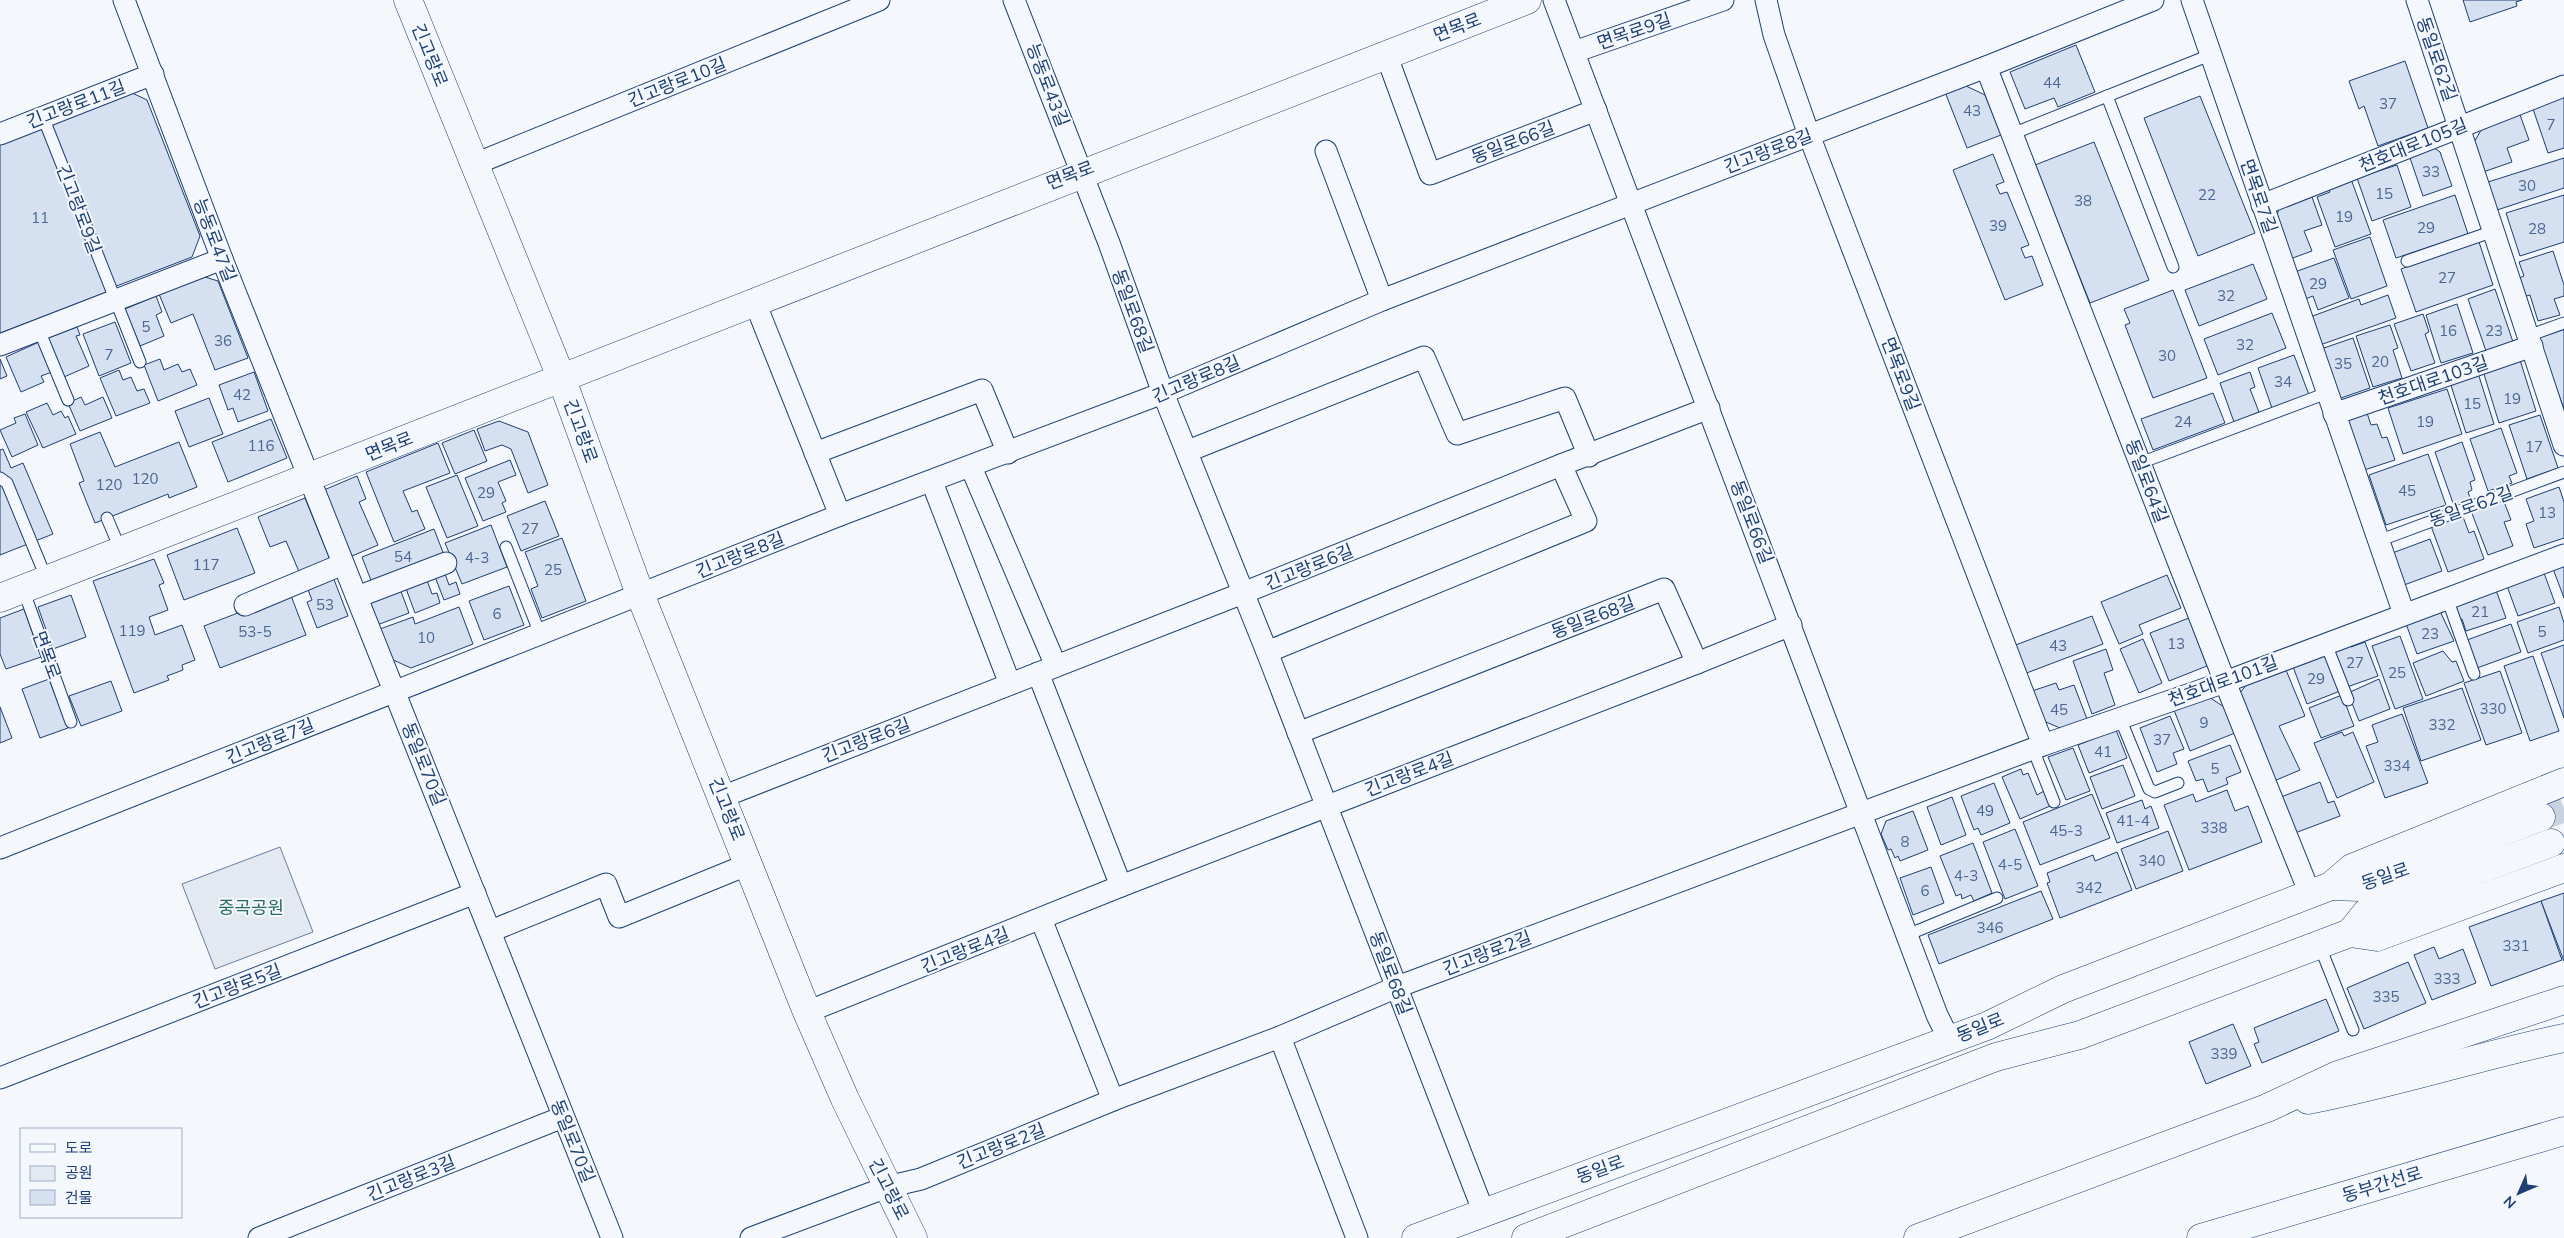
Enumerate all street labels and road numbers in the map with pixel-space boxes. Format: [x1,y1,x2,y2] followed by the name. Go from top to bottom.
[1430,7,1484,47] street label: 면목로
[1594,8,1674,54] street label: 면목로9길
[2412,14,2462,104] street label: 동일로62길
[407,20,453,90] street label: 긴고랑로
[1022,40,1074,130] street label: 능동로43길
[624,52,730,112] street label: 긴고랑로10길
[23,75,129,133] street label: 긴고랑로11길
[2355,113,2471,177] street label: 천호대로105길
[1468,116,1558,168] street label: 동일로66길
[1720,123,1816,179] street label: 긴고랑로8길
[1043,155,1097,195] street label: 면목로
[2236,156,2282,236] street label: 면목로7길
[51,161,107,257] street label: 긴고랑로9길
[189,195,241,285] street label: 능동로47길
[1107,266,1159,356] street label: 동일로68길
[1876,334,1926,414] street label: 면목로9길
[1148,350,1244,408] street label: 긴고랑로8길
[2375,350,2491,410] street label: 천호대로103길
[559,396,603,466] street label: 긴고랑로
[362,426,416,466] street label: 면목로
[2121,436,2173,526] street label: 동일로64길
[1726,477,1778,567] street label: 동일로66길
[2426,480,2516,532] street label: 동일로62길
[692,527,788,583] street label: 긴고랑로8길
[1261,539,1357,595] street label: 긴고랑로6길
[1548,591,1638,643] street label: 동일로68길
[28,628,66,682] street label: 면목로
[2165,650,2281,712] street label: 천호대로101길
[818,712,914,768] street label: 긴고랑로6길
[222,713,318,769] street label: 긴고랑로7길
[397,719,451,809] street label: 동일로70길
[1361,746,1457,802] street label: 긴고랑로4길
[704,774,750,844] street label: 긴고랑로
[2358,857,2412,895] street label: 동일로
[917,922,1013,978] street label: 긴고랑로4길
[1439,925,1535,981] street label: 긴고랑로2길
[1365,928,1417,1018] street label: 동일로68길
[189,958,285,1014] street label: 긴고랑로5길
[1953,1007,2007,1047] street label: 동일로
[546,1096,600,1186] street label: 동일로70길
[953,1118,1049,1174] street label: 긴고랑로2길
[363,1150,459,1206] street label: 긴고랑로3길
[1573,1150,1627,1188] street label: 동일로
[864,1154,914,1224] street label: 긴고랑로
[2339,1161,2425,1207] street label: 동부간선로

